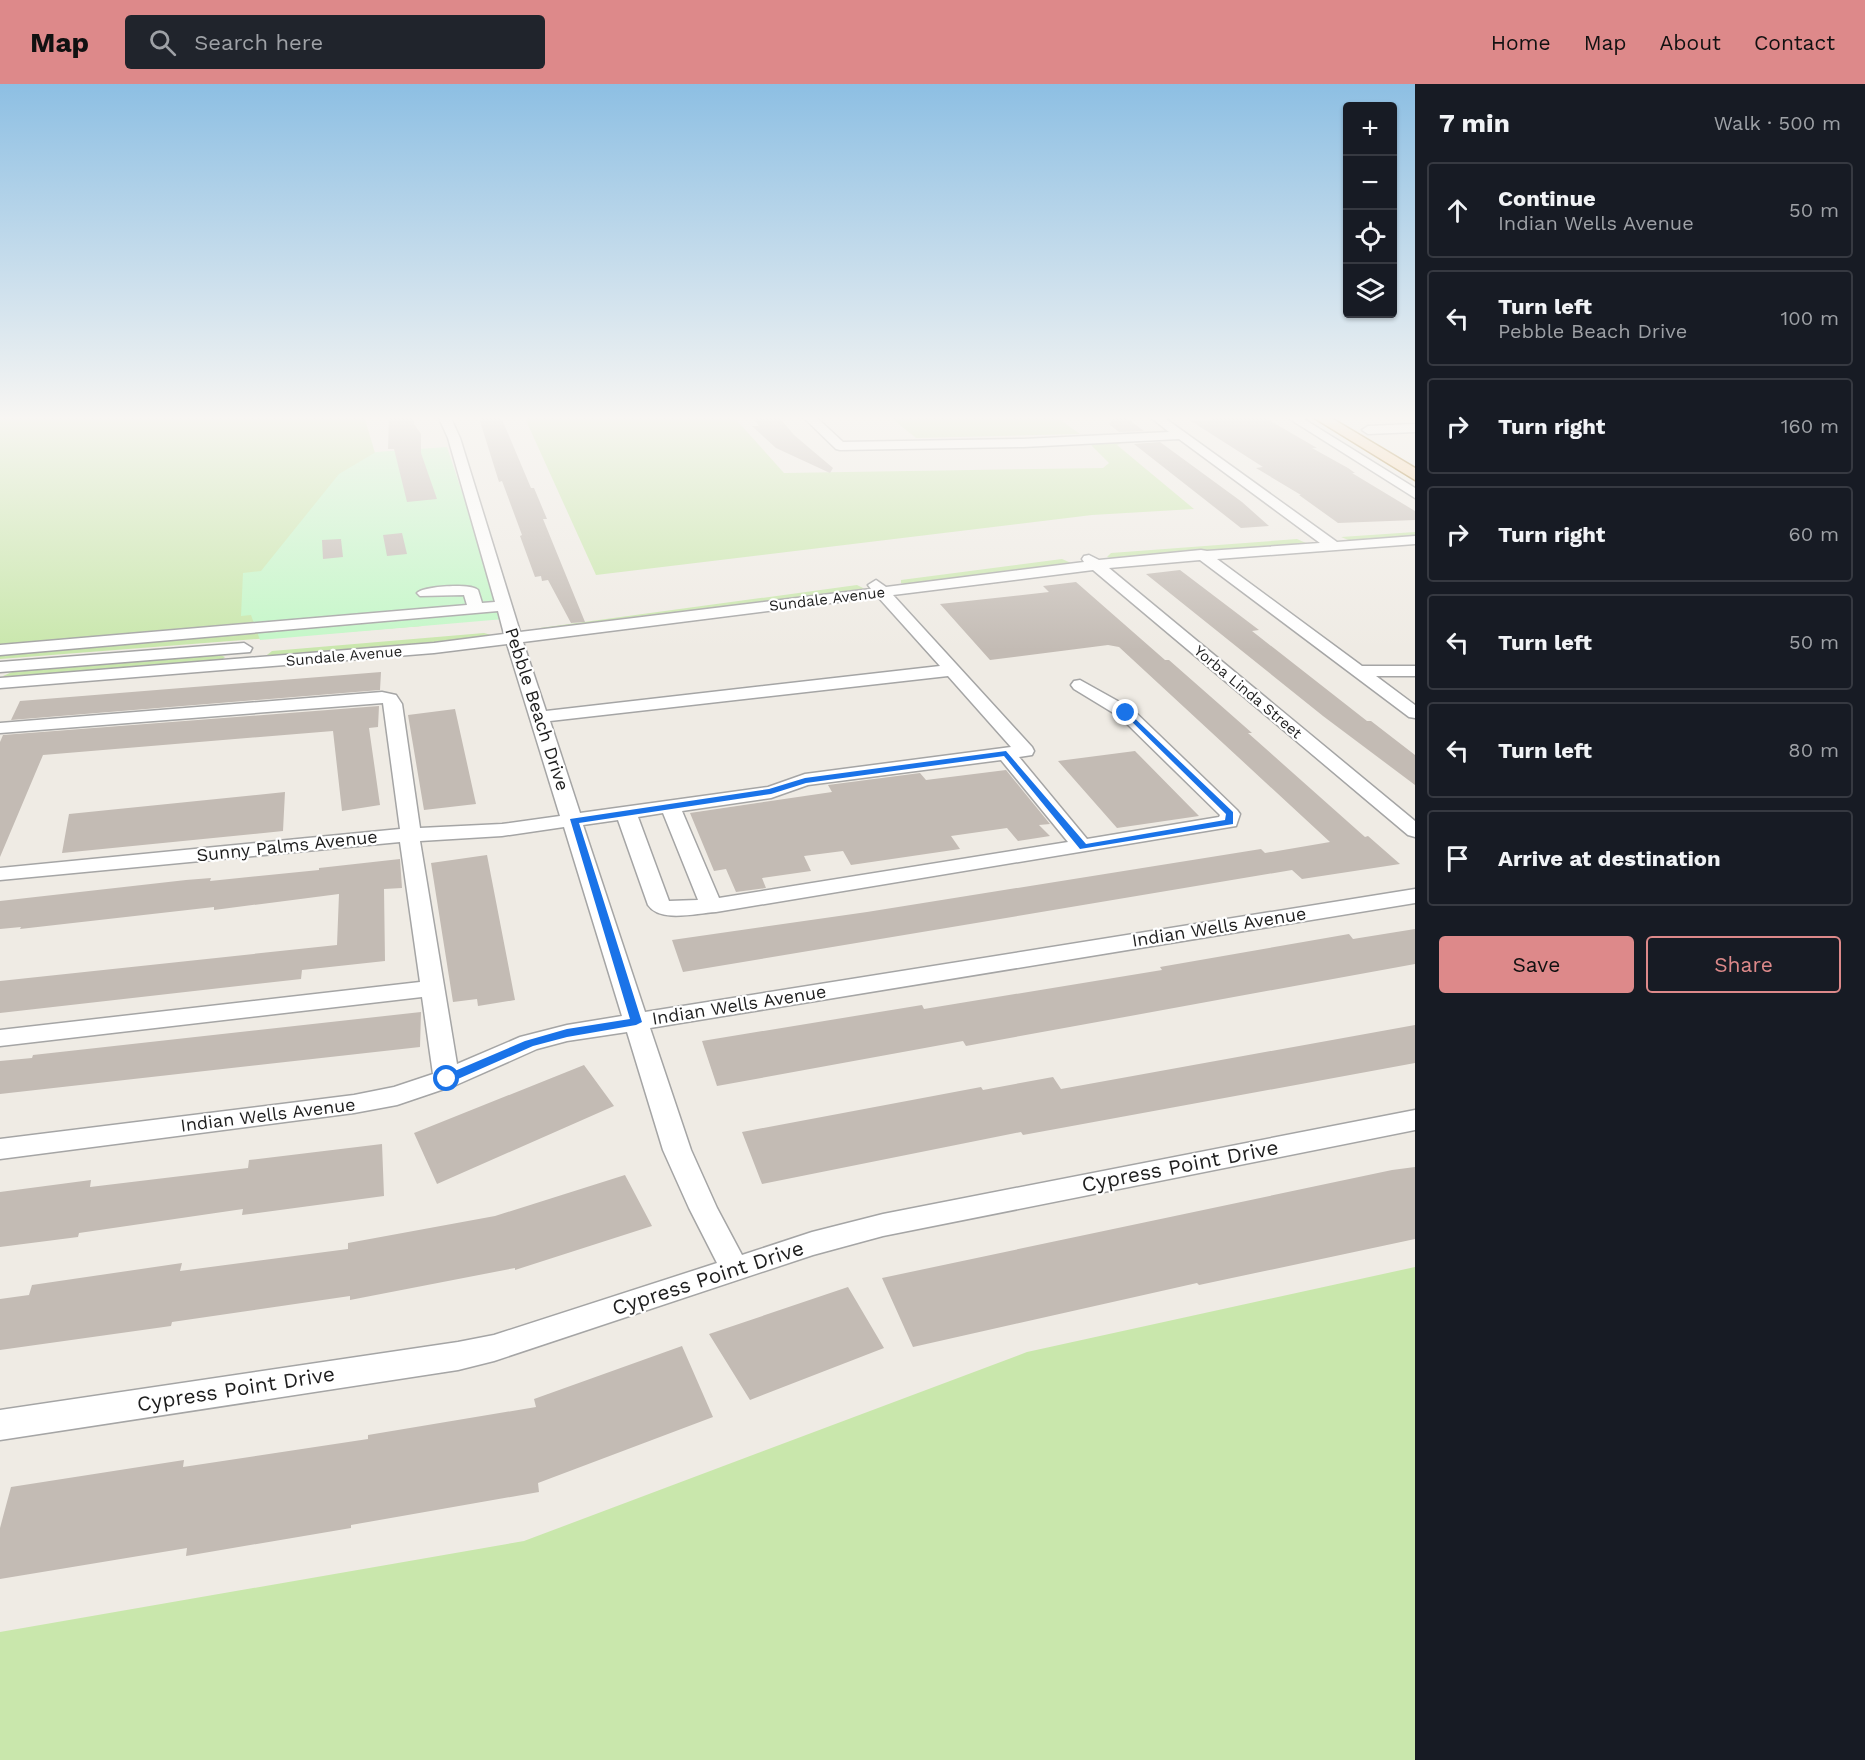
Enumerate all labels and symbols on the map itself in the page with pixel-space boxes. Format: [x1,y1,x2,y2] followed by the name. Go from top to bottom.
[768,583,886,615] street label: Sundale Avenue
[501,625,574,793] street label: Pebble Beach Drive
[285,642,403,670] street label: Sundale Avenue
[1190,642,1306,743] street label: Yorba Linda Street
[1112,699,1138,725] route end
[195,826,379,865] street label: Sunny Palms Avenue
[1130,902,1308,951] street label: Indian Wells Avenue
[650,980,828,1029] street label: Indian Wells Avenue
[433,1065,459,1091] route start
[179,1093,357,1136] street label: Indian Wells Avenue
[1079,1134,1280,1197] street label: Cypress Point Drive
[609,1235,807,1320] street label: Cypress Point Drive
[135,1361,337,1416] street label: Cypress Point Drive

